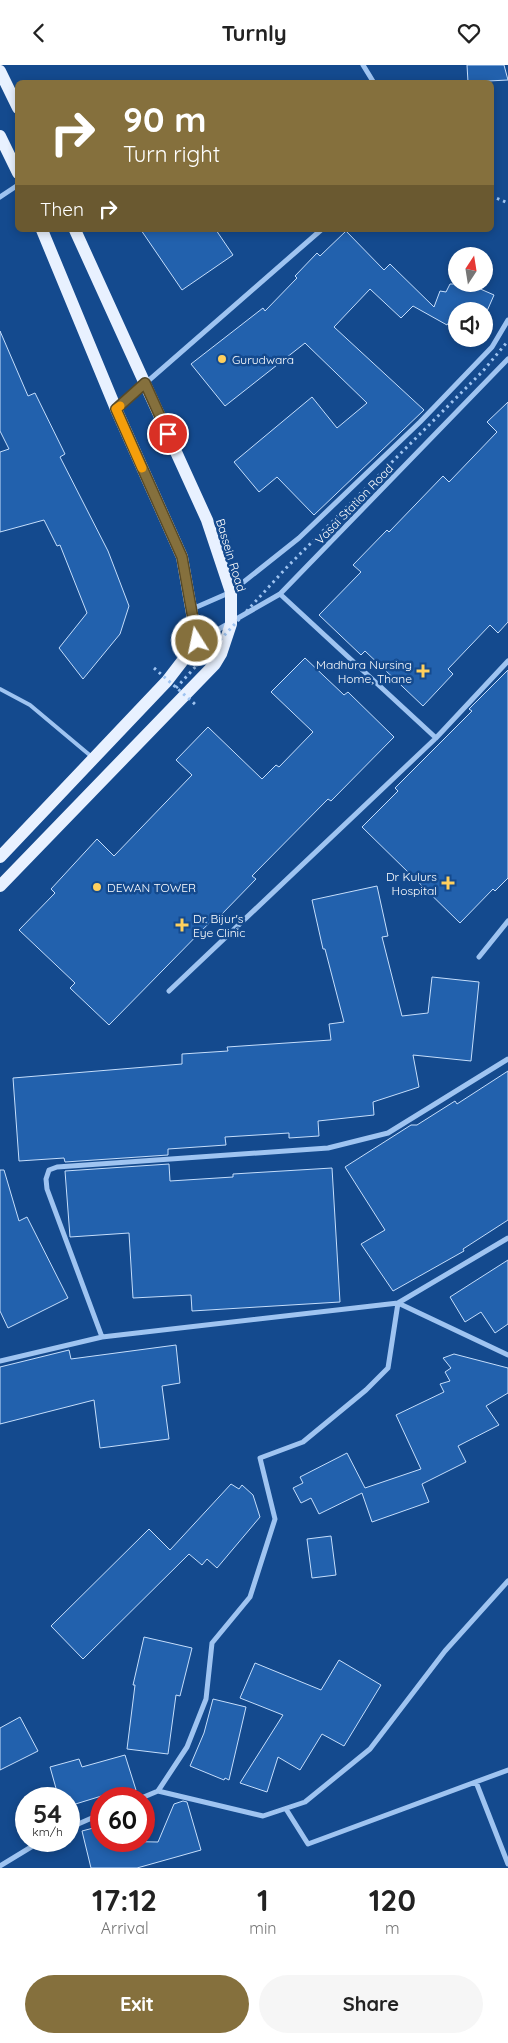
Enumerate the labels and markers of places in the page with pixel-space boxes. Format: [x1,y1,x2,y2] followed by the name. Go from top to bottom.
[232,352,294,367] place label: Gurudwara
[216,353,228,365] marker: Gurudwara
[147,413,189,455] pin
[316,657,412,686] place label: Madhura Nursing Home, Thane
[416,664,430,678] marker: Madhura Nursing Home, Thane
[386,869,437,898] place label: Dr Kulurs Hospital
[441,876,455,890] marker: Dr Kulurs Hospital
[107,880,196,895] place label: DEWAN TOWER
[91,881,103,893] marker: DEWAN TOWER
[193,911,245,940] place label: Dr. Bijur's Eye Clinic
[175,918,189,932] marker: Dr. Bijur's Eye Clinic

